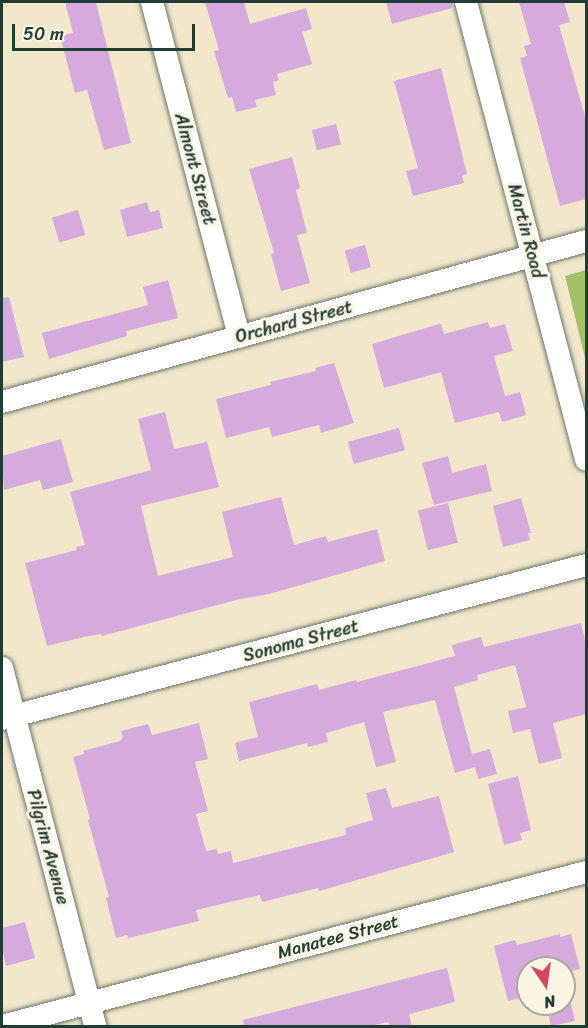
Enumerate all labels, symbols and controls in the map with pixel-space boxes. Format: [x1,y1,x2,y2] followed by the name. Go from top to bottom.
[15,12,198,50] scale bar
[23,18,64,50] text: 50 m
[170,111,220,227] street label: Almont Street
[503,181,549,281] street label: Martin Road
[233,296,355,348] street label: Orchard Street
[241,615,361,667] street label: Sonoma Street
[22,787,74,907] street label: Pilgrim Avenue
[275,910,401,964] street label: Manatee Street
[516,956,576,1016] north arrow
[541,987,558,1017] text: N

